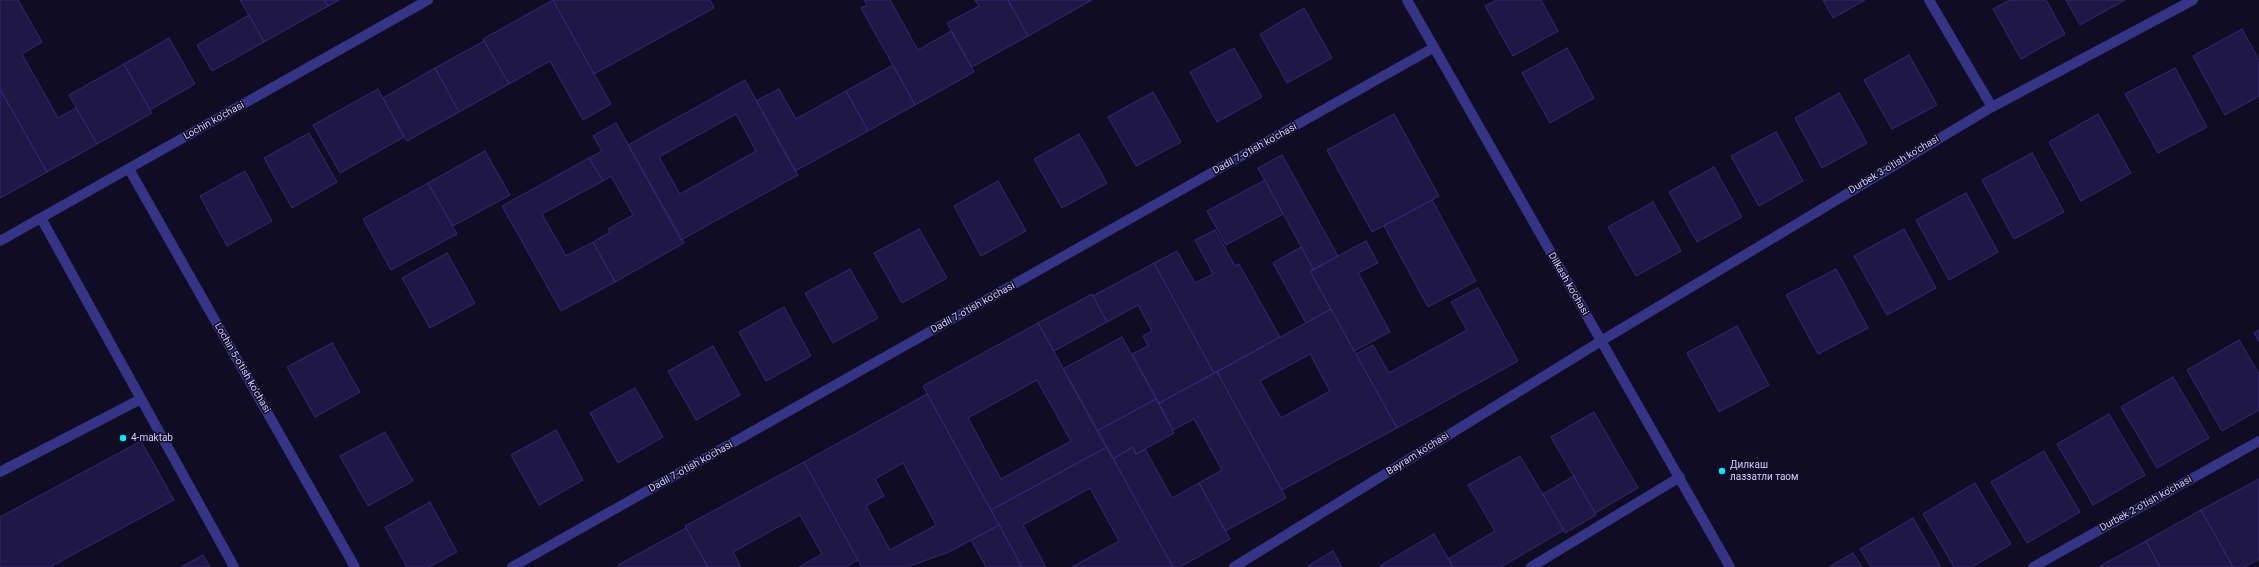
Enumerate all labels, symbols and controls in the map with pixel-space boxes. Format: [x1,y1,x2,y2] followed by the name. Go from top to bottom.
[182,99,246,143] street label: Lochin ko'chasi
[1211,121,1299,177] street label: Dadil 7-o'tish ko'chasi
[1847,133,1941,197] street label: Durbek 3-o'tish ko'chasi
[1545,251,1591,317] street label: Dilkash ko'chasi
[929,280,1017,336] street label: Dadil 7-o'tish ko'chasi
[211,321,273,415] street label: Lochin 5-o'tish ko'chasi
[1384,430,1452,478] street label: Bayram ko'chasi
[131,432,173,444] place label: 4-maktab
[118,433,128,443] marker: 4-maktab
[647,439,735,495] street label: Dadil 7-o'tish ko'chasi
[1730,459,1798,482] place label: Дилкаш лаззатли таом
[1717,466,1727,476] marker: Дилкаш лаззатли таом
[2098,474,2194,534] street label: Durbek 2-o'tish ko'chasi

